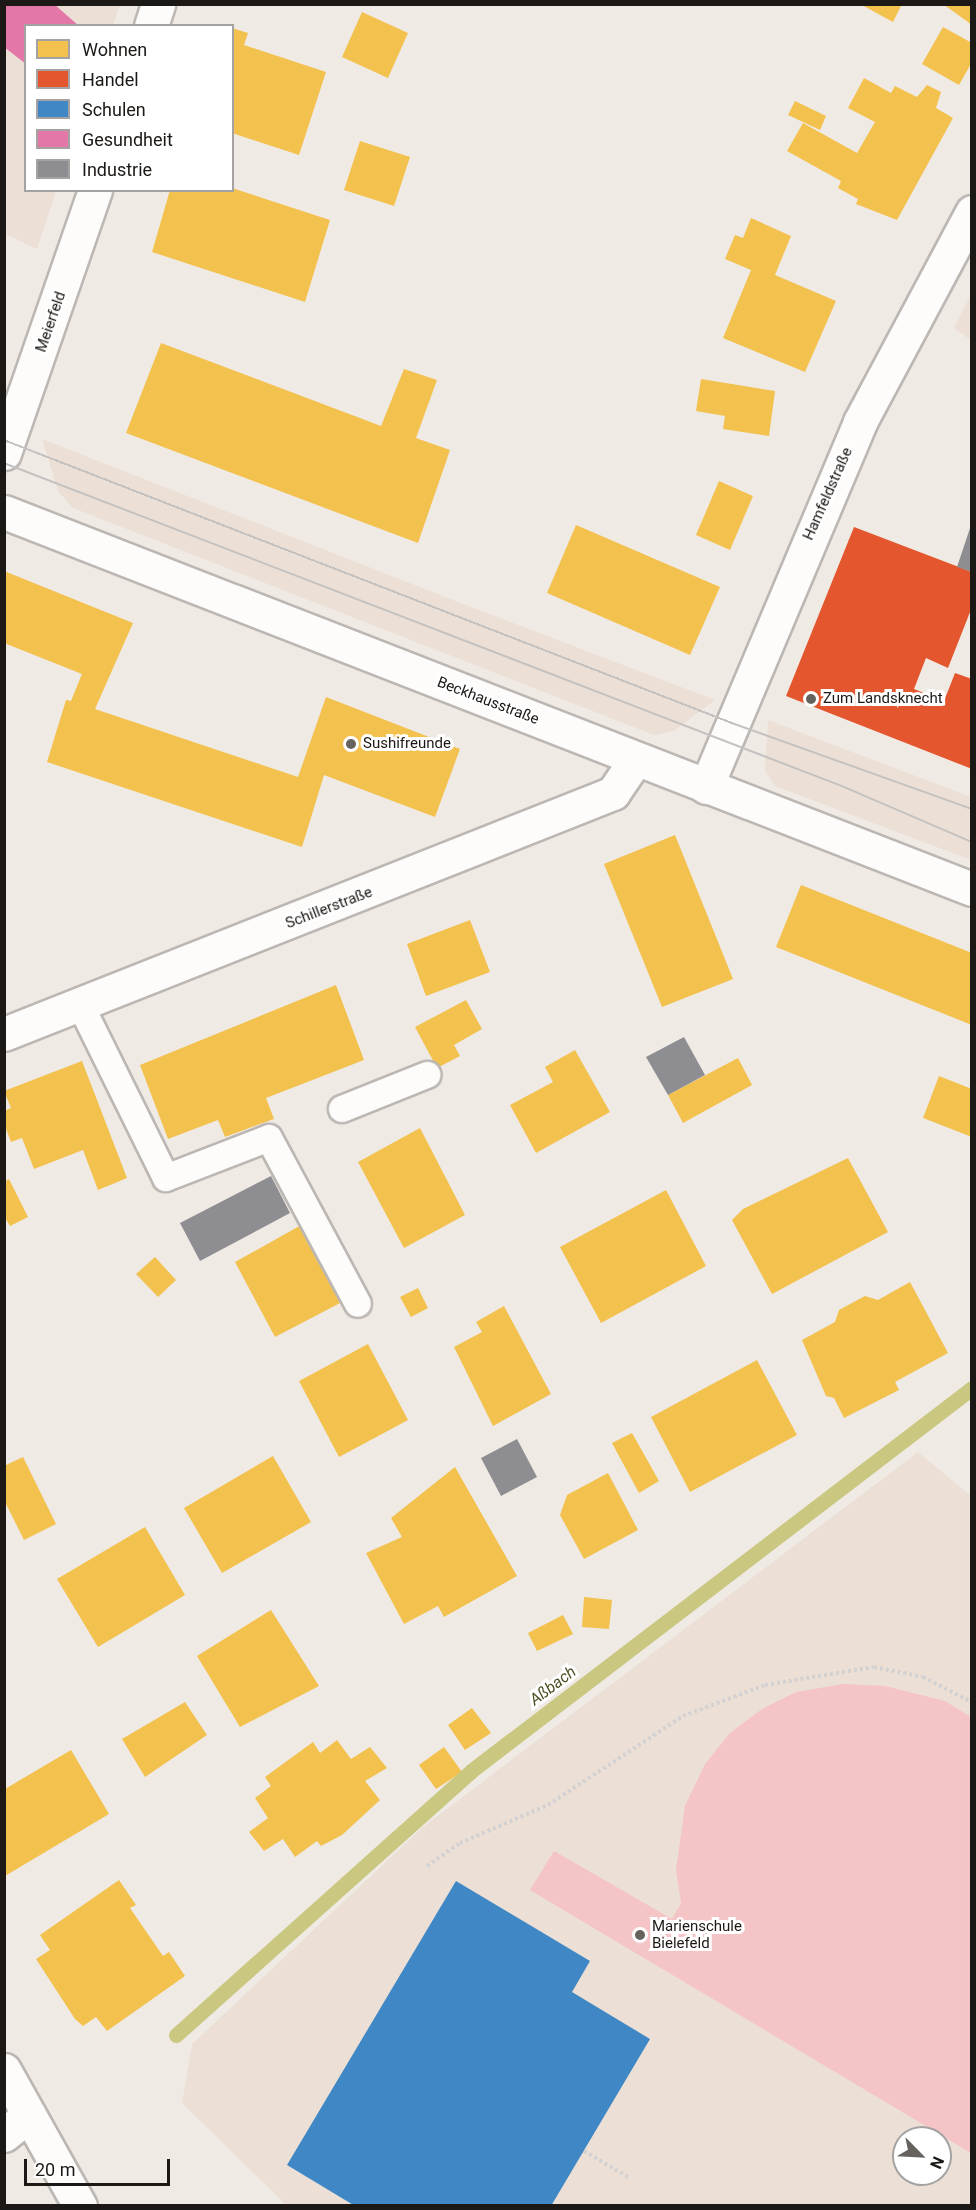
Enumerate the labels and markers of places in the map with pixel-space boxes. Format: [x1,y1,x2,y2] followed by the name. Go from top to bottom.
[823,690,943,708] place label: Zum Landsknecht
[804,692,818,706] marker: Zum Landsknecht
[363,735,451,753] place label: Sushifreunde
[344,737,358,751] marker: Sushifreunde
[652,1917,742,1952] place label: Marienschule Bielefeld
[633,1928,647,1942] marker: Marienschule Bielefeld

